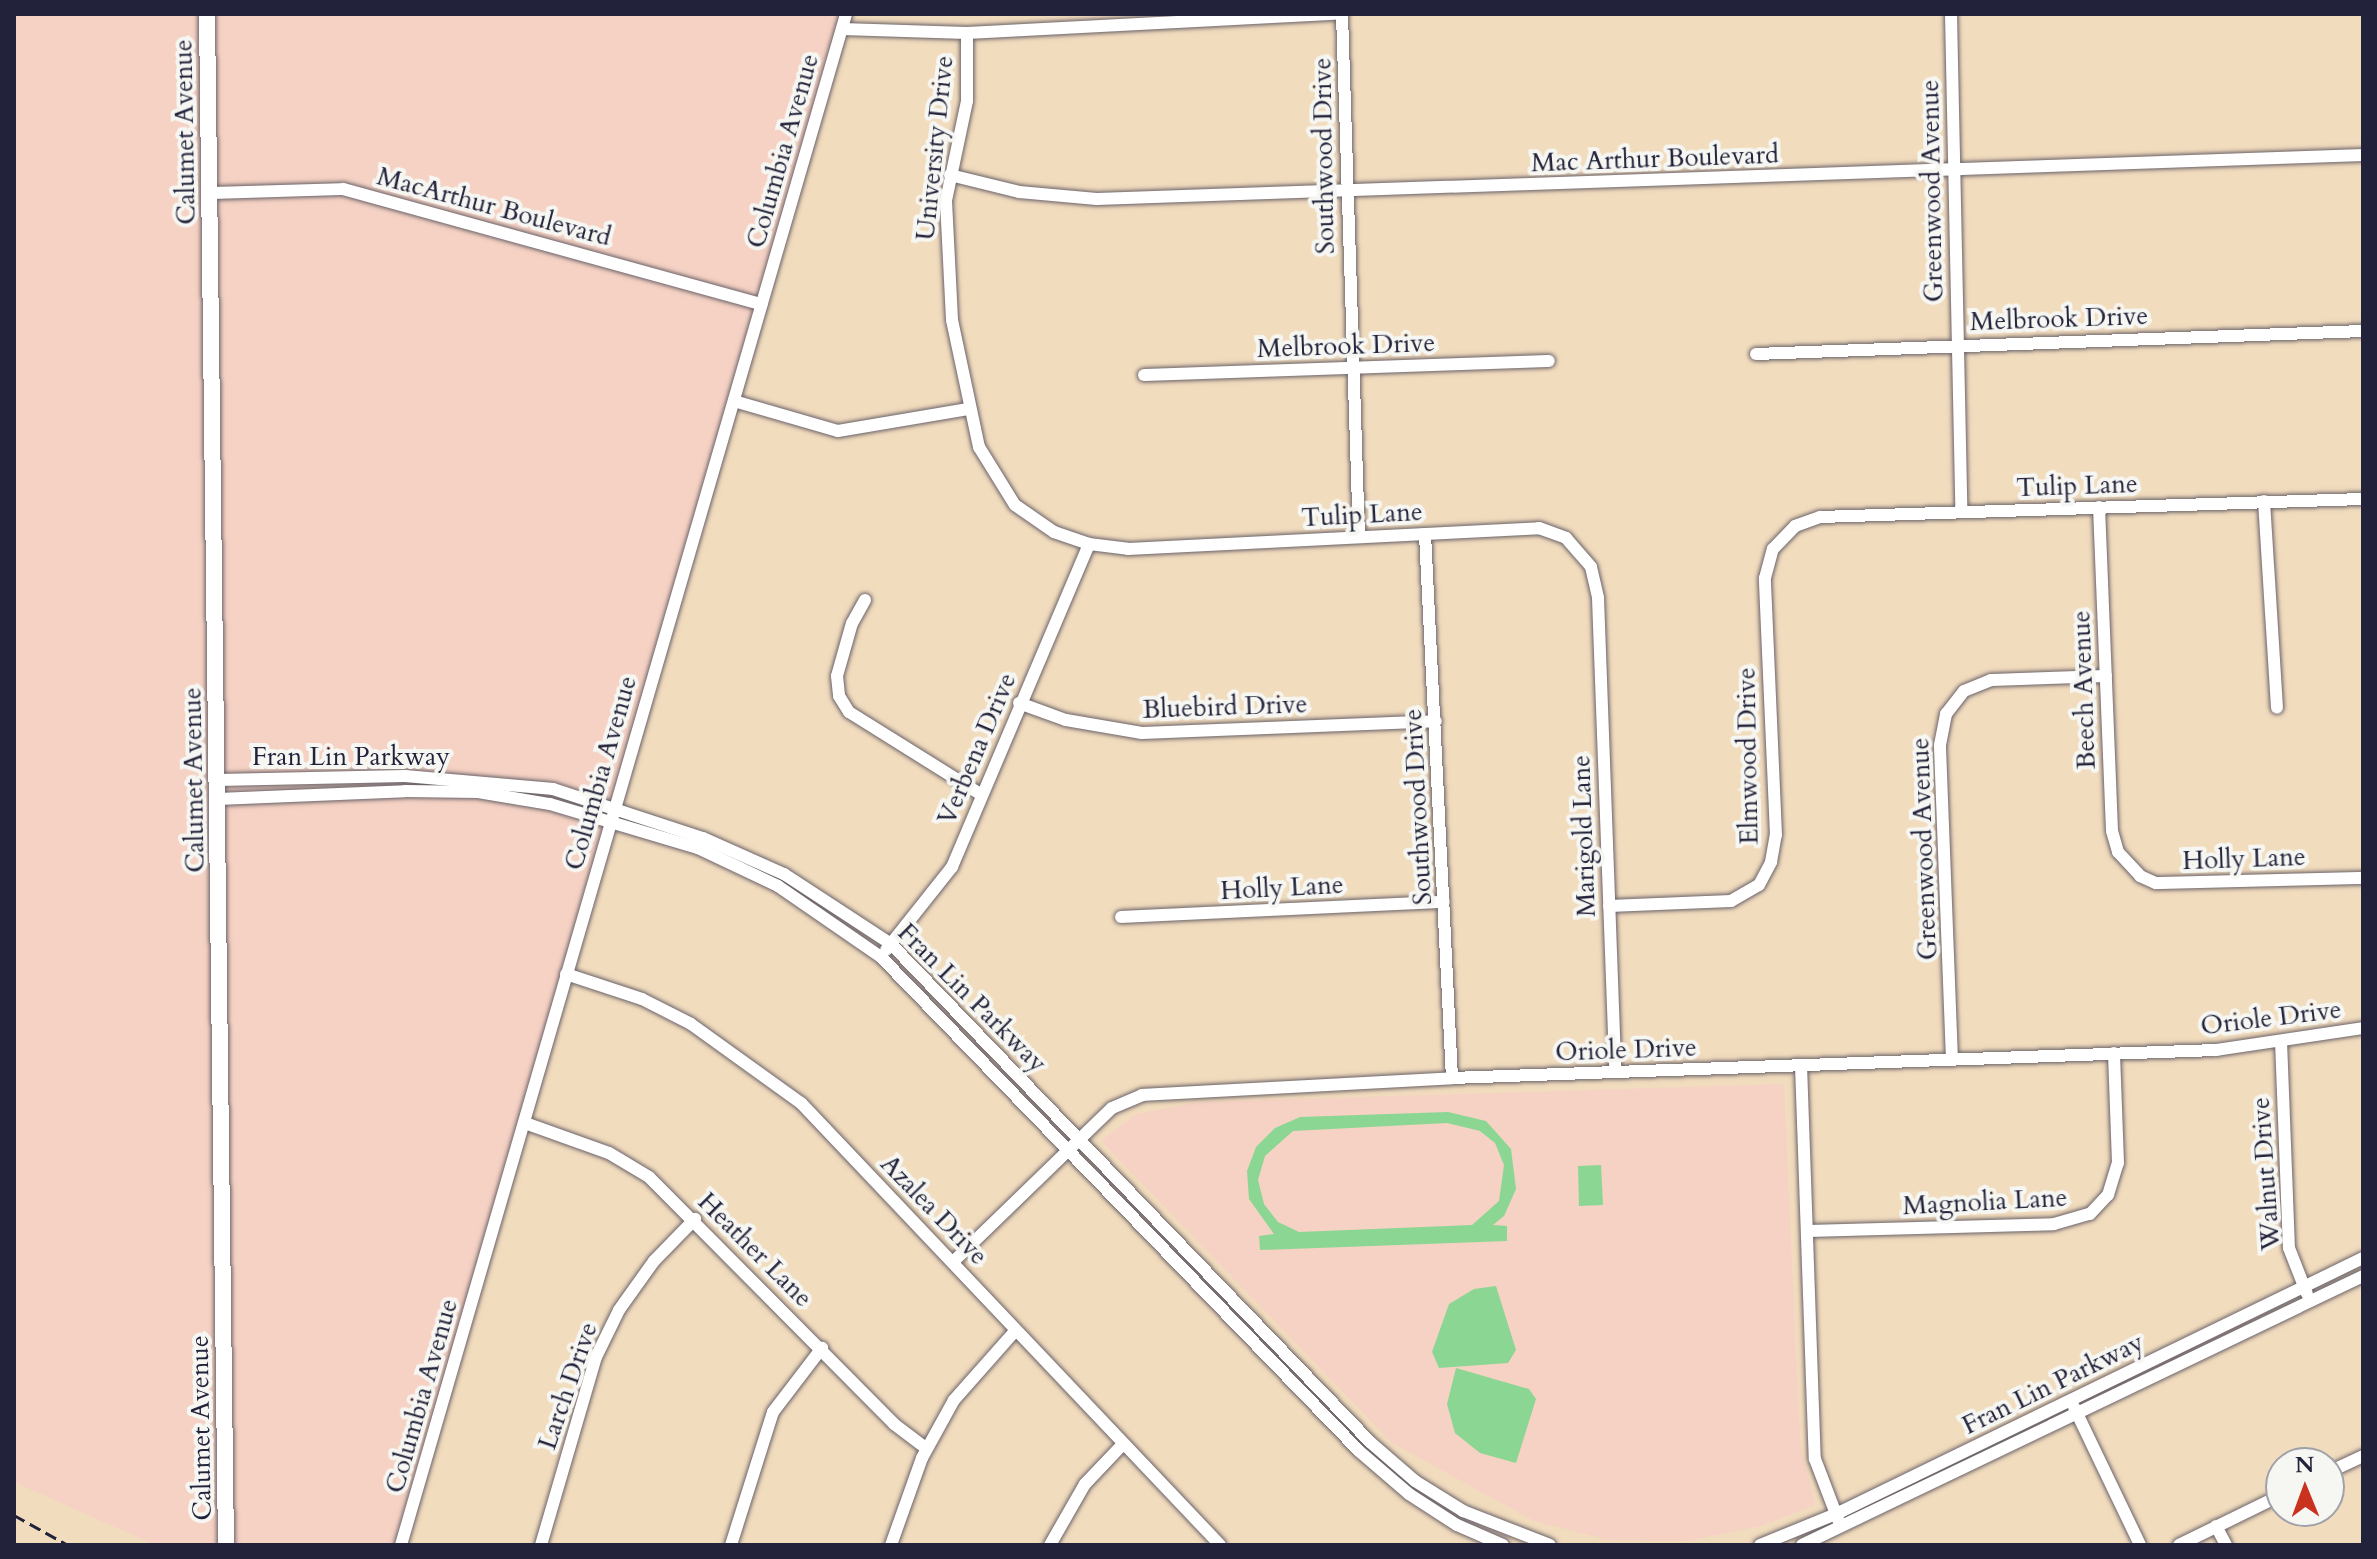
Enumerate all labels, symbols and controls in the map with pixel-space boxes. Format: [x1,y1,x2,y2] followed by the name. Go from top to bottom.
[168,39,202,225] street label: Calumet Avenue
[740,50,826,252] street label: Columbia Avenue
[910,54,960,242] street label: University Drive
[1307,58,1341,254] street label: Southwood Drive
[1914,79,1950,303] street label: Greenwood Avenue
[1531,139,1779,179] street label: Mac Arthur Boulevard
[374,161,614,253] street label: MacArthur Boulevard
[1969,300,2149,338] street label: Melbrook Drive
[1256,327,1436,365] street label: Melbrook Drive
[2016,468,2138,504] street label: Tulip Lane
[1300,496,1424,534] street label: Tulip Lane
[2066,610,2102,770] street label: Beech Avenue
[1731,667,1765,845] street label: Elmwood Drive
[931,668,1023,830] street label: Verbena Drive
[558,672,644,874] street label: Columbia Avenue
[177,687,211,873] street label: Calumet Avenue
[1142,689,1308,725] street label: Bluebird Drive
[1397,708,1439,906] street label: Southwood Drive
[1905,737,1943,961] street label: Greenwood Avenue
[252,741,450,773] street label: Fran Lin Parkway
[1566,754,1602,918] street label: Marigold Lane
[2182,841,2306,877] street label: Holly Lane
[1220,869,1344,907] street label: Holly Lane
[891,917,1053,1079] street label: Fran Lin Parkway
[2199,994,2343,1042] street label: Oriole Drive
[1555,1032,1697,1068] street label: Oriole Drive
[2245,1096,2287,1252] street label: Walnut Drive
[874,1148,994,1272] street label: Azalea Drive
[1902,1182,2068,1222] street label: Magnolia Lane
[691,1186,819,1314] street label: Heather Lane
[379,1295,465,1497] street label: Columbia Avenue
[532,1318,604,1454] street label: Larch Drive
[1957,1327,2149,1441] street label: Fran Lin Parkway
[184,1335,218,1521] street label: Calumet Avenue
[2265,1447,2345,1527] north arrow
[2295,1450,2314,1480] text: N

